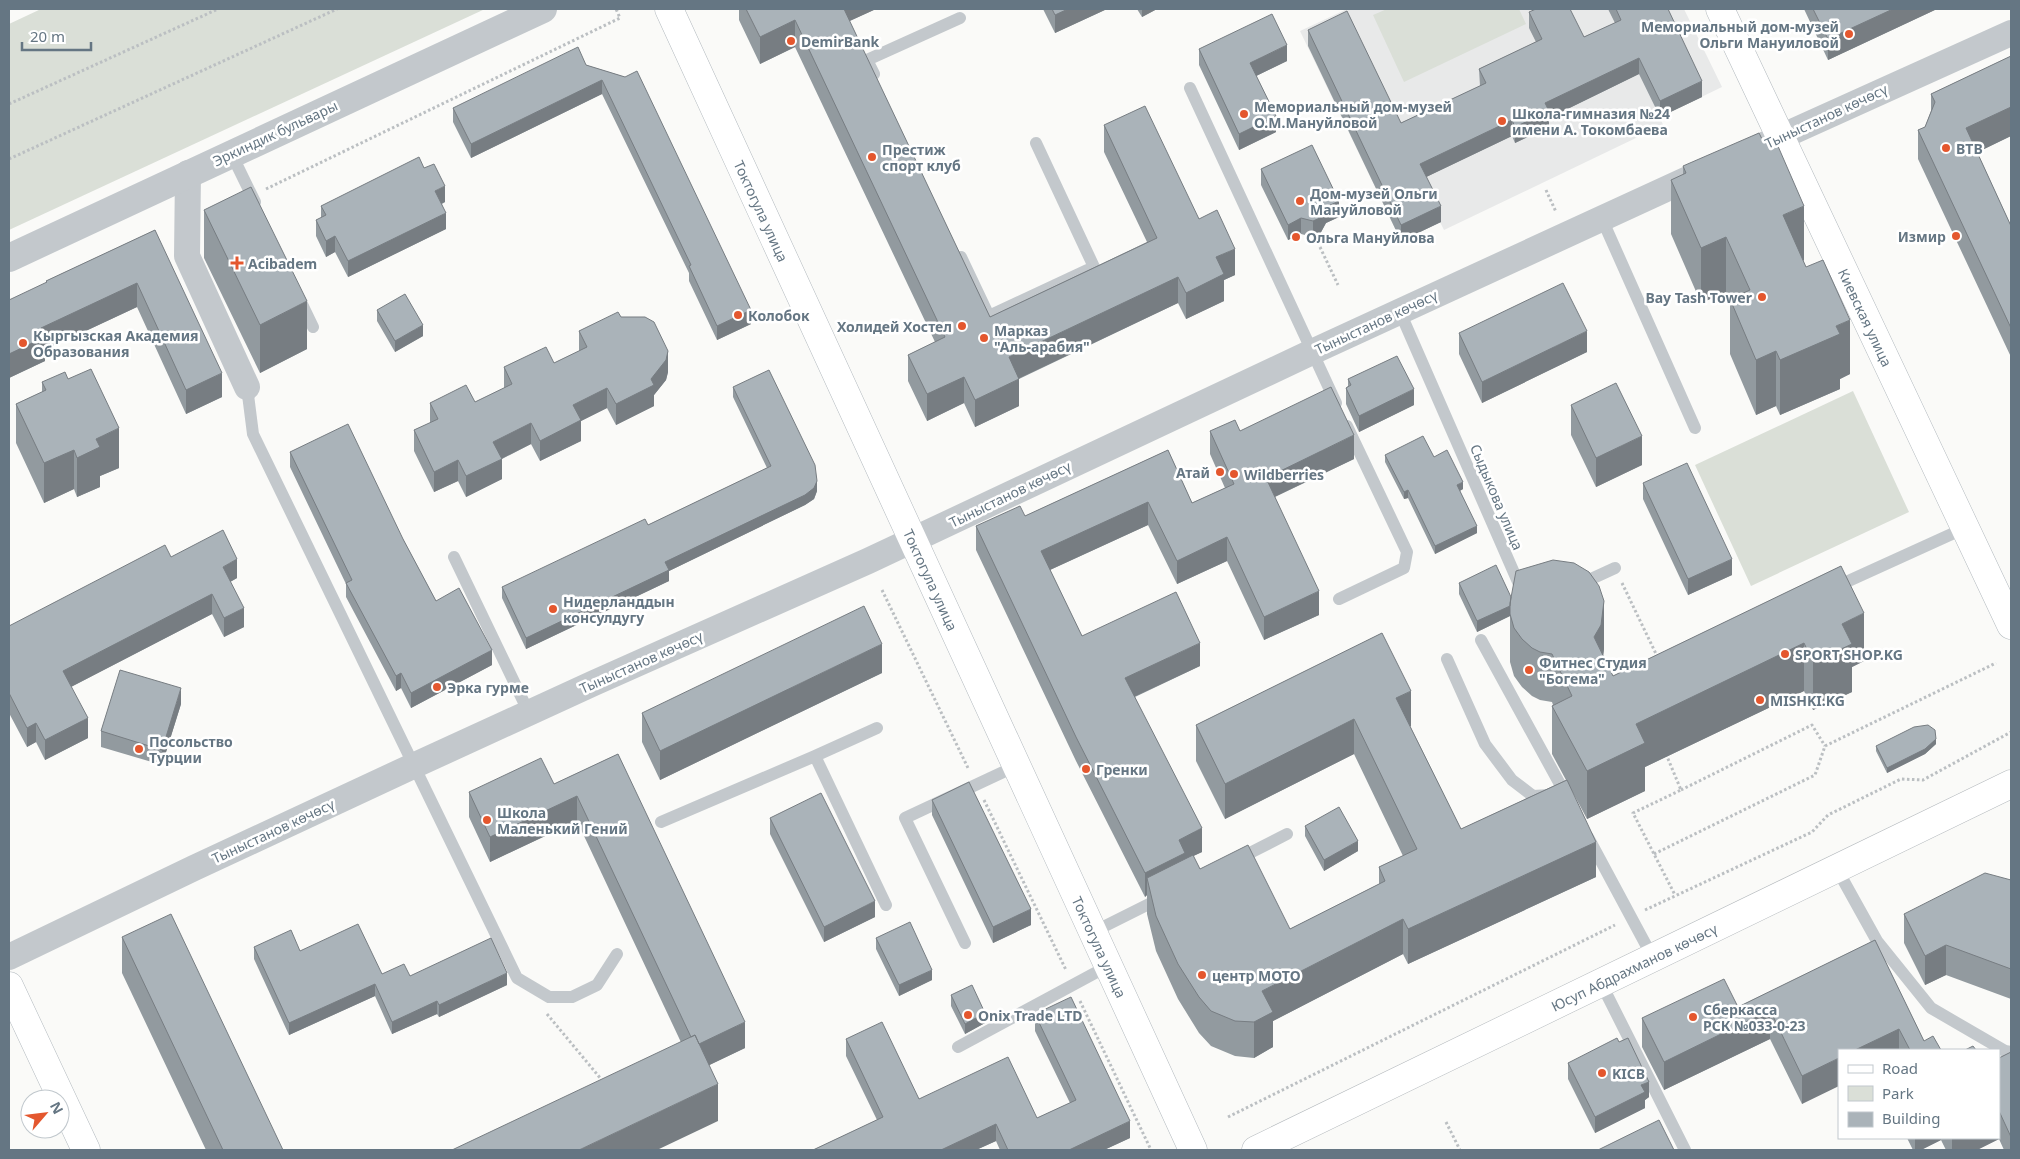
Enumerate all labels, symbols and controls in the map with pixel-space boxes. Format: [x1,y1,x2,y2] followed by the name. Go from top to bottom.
[1641,17,1839,52] place label: Мемориальный дом-музей Ольги Мануиловой
[22,20,91,52] scale bar
[30,26,65,46] text: 20 m
[1843,28,1855,40] marker: Мемориальный дом-музей Ольги Мануиловой
[801,32,879,51] place label: DemirBank
[785,35,797,47] marker: DemirBank
[1762,79,1891,153] street label: Тыныстанов көчөсү
[210,96,340,170] street label: Эркиндик бульвары
[1254,97,1452,132] place label: Мемориальный дом-музей О.М.Мануйловой
[1512,104,1670,139] place label: Школа-гимназия №24 имени А. Токомбаева
[1238,108,1250,120] marker: Мемориальный дом-музей О.М.Мануйловой
[1496,115,1508,127] marker: Школа-гимназия №24 имени А. Токомбаева
[1956,139,1983,158] place label: BTB
[882,140,961,175] place label: Престиж спорт клуб
[1940,142,1952,154] marker: BTB
[866,151,878,163] marker: Престиж спорт клуб
[730,157,793,265] street label: Токтогула улица
[1310,184,1438,219] place label: Дом-музей Ольги Мануйловой
[1294,195,1306,207] marker: Дом-музей Ольги Мануйловой
[1898,227,1946,246] place label: Измир
[1306,228,1435,247] place label: Ольга Мануйлова
[1950,230,1962,242] marker: Измир
[1290,231,1302,243] marker: Ольга Мануйлова
[248,254,317,273] place label: Acibadem
[230,256,244,270] marker: Acibadem
[1834,265,1897,369] street label: Киевская улица
[1312,285,1441,359] street label: Тыныстанов көчөсү
[1645,288,1753,307] place label: Bay Tash Tower
[1756,291,1768,303] marker: Bay Tash Tower
[748,306,810,325] place label: Колобок
[732,309,744,321] marker: Колобок
[837,317,952,336] place label: Холидей Хостел
[956,320,968,332] marker: Холидей Хостел
[994,321,1090,356] place label: Марказ "Аль-арабия"
[33,326,199,361] place label: Кыргызская Академия Образования
[978,332,990,344] marker: Марказ "Аль-арабия"
[17,337,29,349] marker: Кыргызская Академия Образования
[1466,441,1528,553] street label: Сыдыкова улица
[946,456,1075,532] street label: Тыныстанов көчөсү
[1176,463,1210,482] place label: Атай
[1244,465,1324,484] place label: Wildberries
[1214,466,1226,478] marker: Атай
[1228,468,1240,480] marker: Wildberries
[900,526,963,633] street label: Токтогула улица
[563,592,675,627] place label: Нидерланддын консулдугу
[547,603,559,615] marker: Нидерланддын консулдугу
[576,626,706,698] street label: Тыныстанов көчөсү
[1795,645,1903,664] place label: SPORT SHOP.KG
[1779,648,1791,660] marker: SPORT SHOP.KG
[1539,653,1647,688] place label: Фитнес Студия "Богема"
[1523,664,1535,676] marker: Фитнес Студия "Богема"
[447,678,529,697] place label: Эрка гурме
[431,681,443,693] marker: Эрка гурме
[1770,691,1845,710] place label: MISHKI.KG
[1754,694,1766,706] marker: MISHKI.KG
[149,732,233,767] place label: Посольство Турции
[133,743,145,755] marker: Посольство Турции
[1096,760,1148,779] place label: Гренки
[1080,763,1092,775] marker: Гренки
[209,794,338,868] street label: Тыныстанов көчөсү
[497,803,628,838] place label: Школа Маленький Гений
[481,814,493,826] marker: Школа Маленький Гений
[1068,893,1131,1001] street label: Токтогула улица
[1548,918,1721,1015] street label: Юсуп Абдрахманов көчөсү
[1212,966,1301,985] place label: центр МОТО
[1196,969,1208,981] marker: центр МОТО
[1703,1000,1806,1035] place label: Сберкасса РСК №033-0-23
[978,1006,1083,1025] place label: Onix Trade LTD
[962,1009,974,1021] marker: Onix Trade LTD
[1687,1011,1699,1023] marker: Сберкасса РСК №033-0-23
[1838,1049,2000,1139] legend
[1882,1058,1918,1078] text: Road
[1612,1064,1645,1083] place label: KICB
[1596,1067,1608,1079] marker: KICB
[1882,1083,1914,1103] text: Park
[20,1089,70,1139] north arrow
[46,1098,68,1117] text: N
[1882,1108,1940,1128] text: Building

